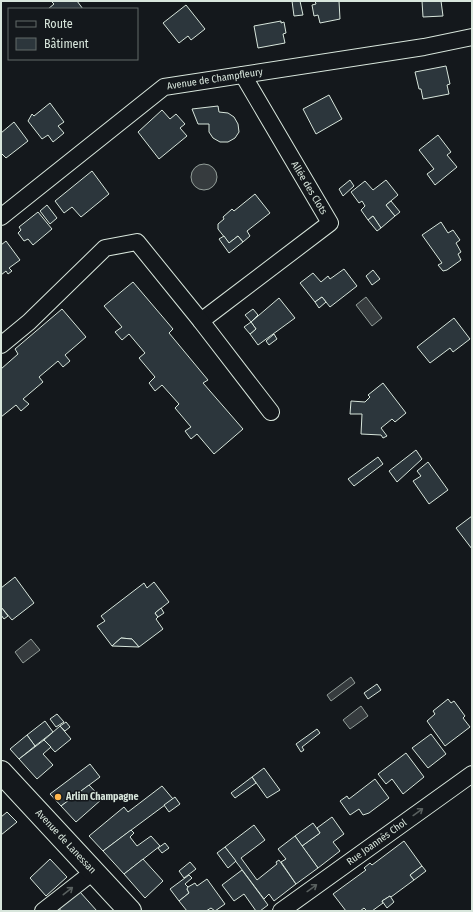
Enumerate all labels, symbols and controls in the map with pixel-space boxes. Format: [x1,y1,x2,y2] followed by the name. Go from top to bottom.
[8,8,138,60] legend
[44,17,73,31] text: Route
[44,37,89,51] text: Bâtiment
[166,66,264,92] street label: Avenue de Champfleury
[288,159,330,217] street label: Allée des Clots
[65,791,139,803] place label: Arlim Champagne
[53,792,63,802] marker: Arlim Champagne
[33,807,98,876] street label: Avenue de Lanessan
[412,808,423,816] one-way arrow
[344,816,410,868] street label: Rue Joannès Chol
[307,884,318,892] one-way arrow
[63,887,74,896] one-way arrow

